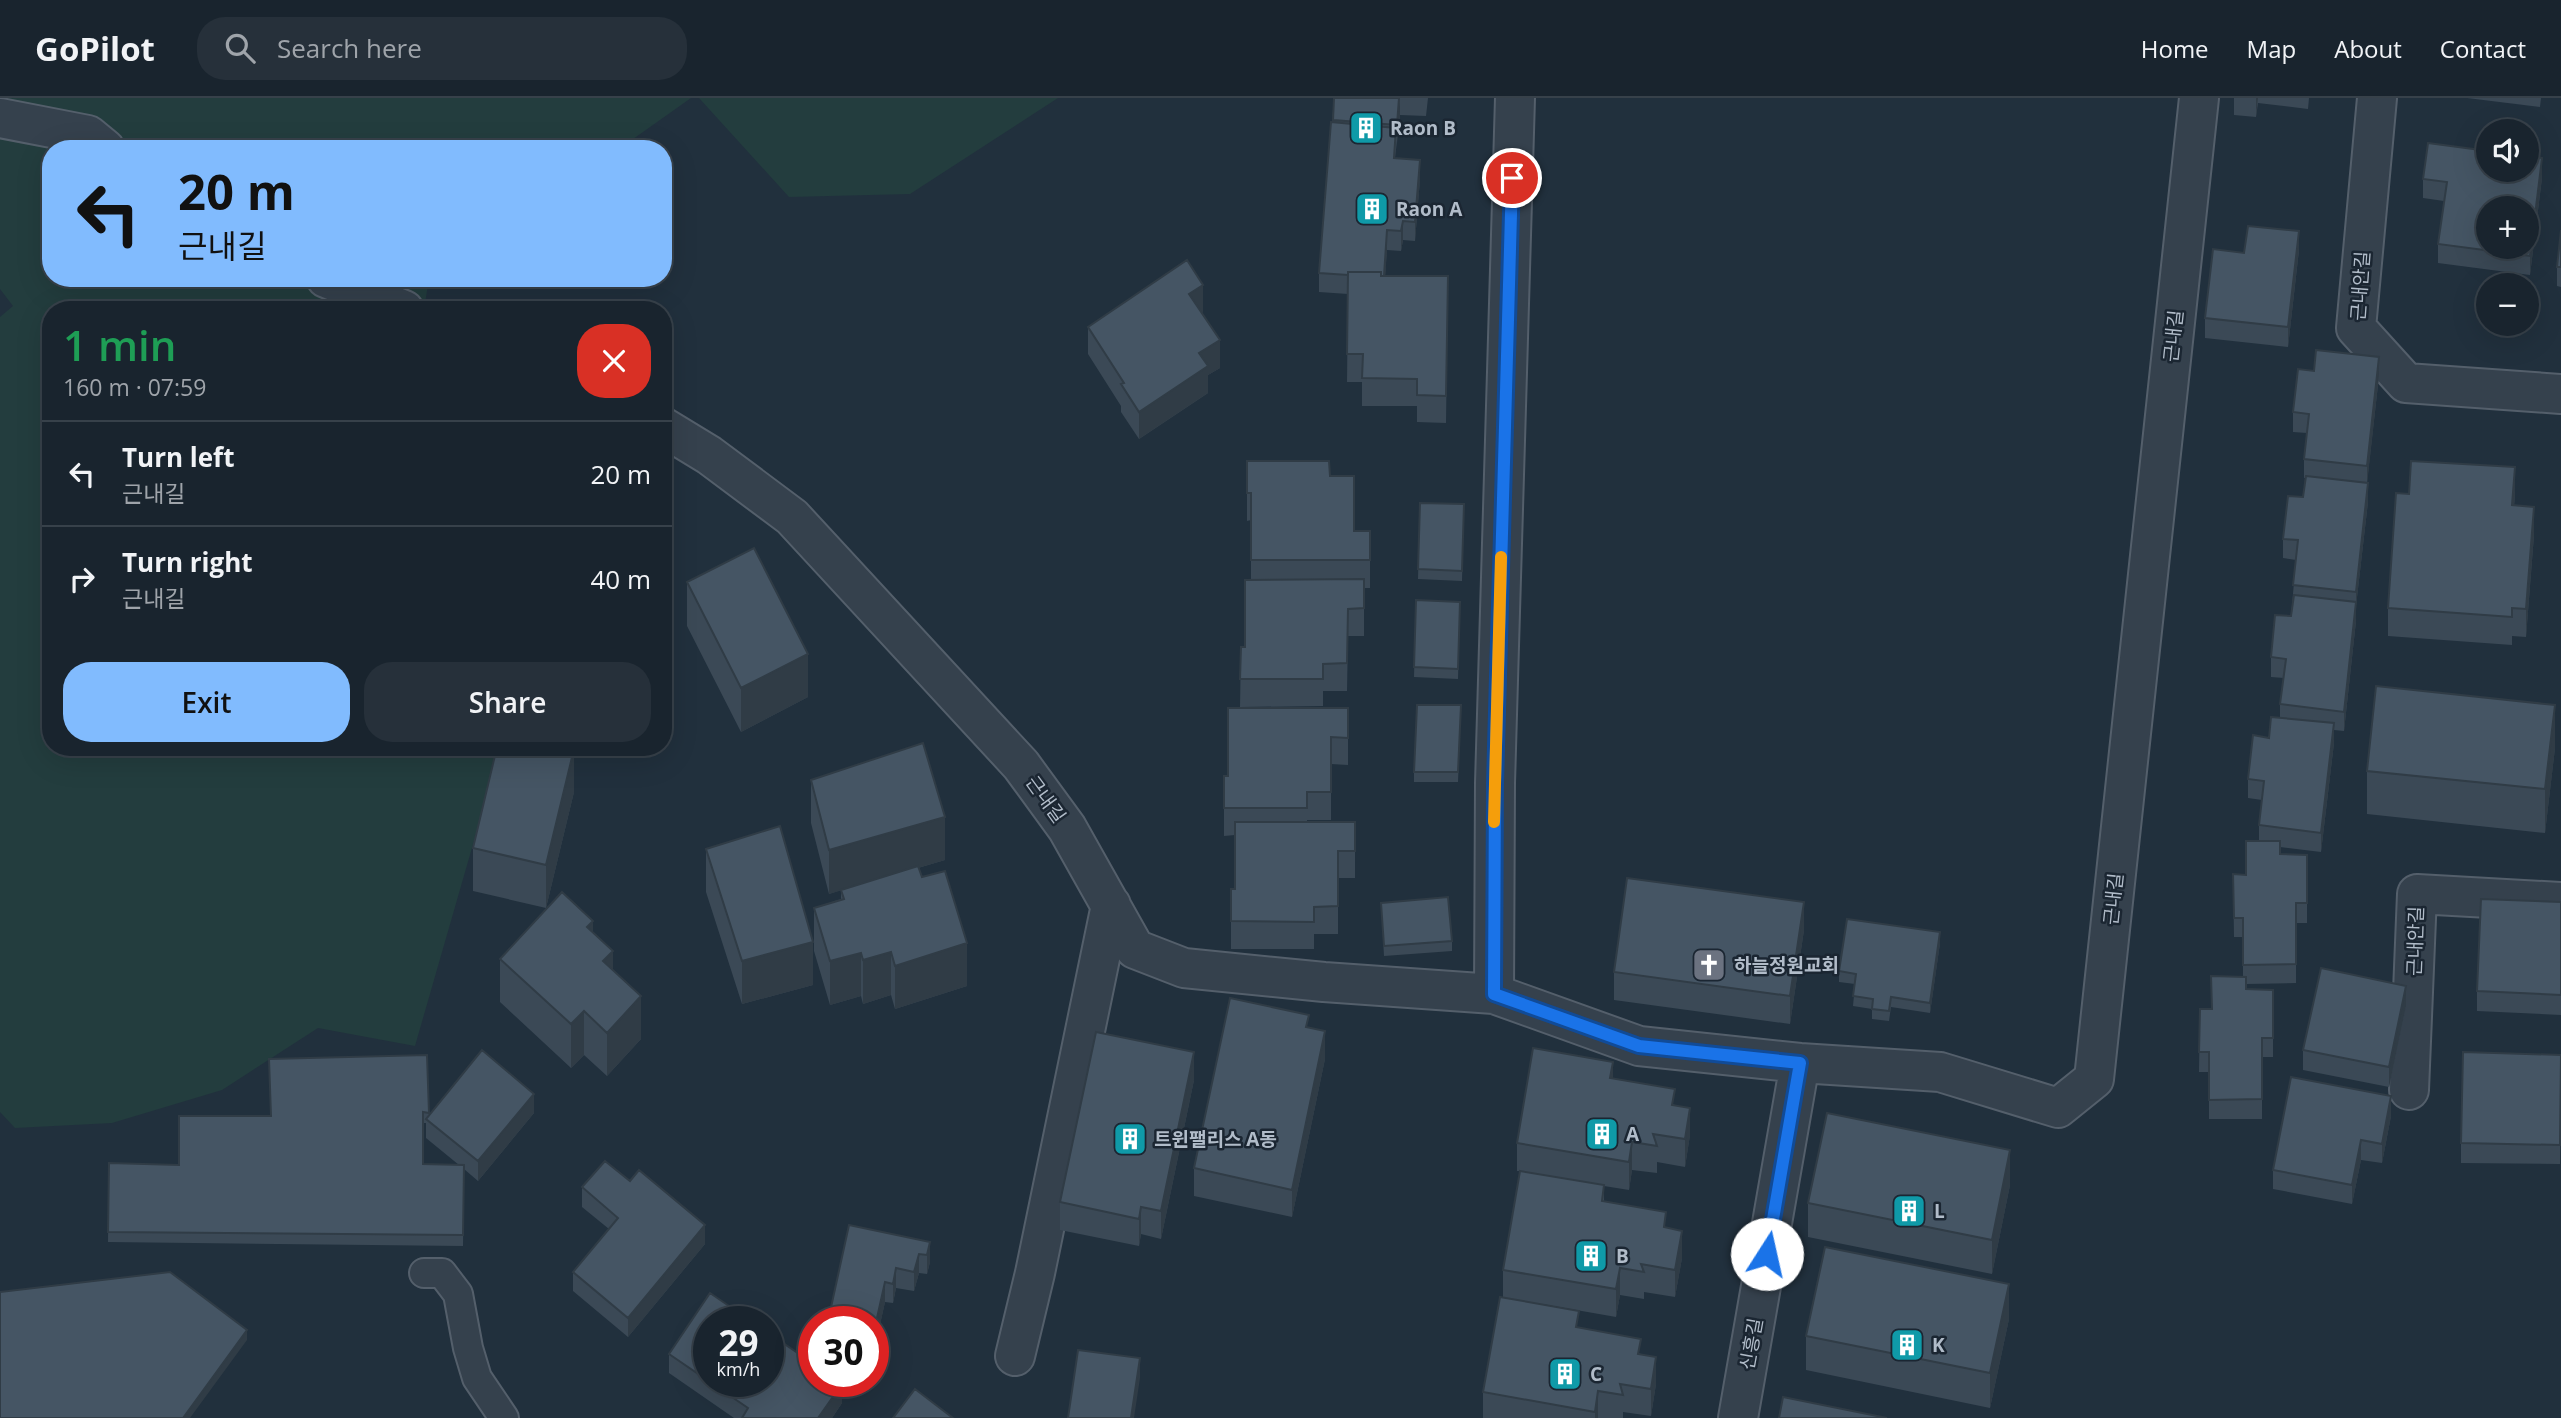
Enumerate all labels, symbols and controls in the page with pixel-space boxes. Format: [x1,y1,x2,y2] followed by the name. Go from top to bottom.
[197,17,687,80] search box
[35,26,155,71] text: GoPilot
[221,29,259,67] icon: search
[277,30,422,66] text: Search here
[2141,32,2209,65] text: Home
[2247,32,2296,65] text: Map
[2334,32,2402,65] text: About
[2440,32,2526,65] text: Contact
[1347,109,1385,147] building icon: Raon B
[1390,115,1456,141] place label: Raon B
[2476,119,2539,336] map controls
[2476,119,2539,182] button: sound
[1482,148,1542,208] pin
[178,158,295,224] text: 20 m
[1493,159,1531,197] icon: arrive
[63,168,154,259] icon: left
[1353,190,1391,228] building icon: Raon A
[1396,196,1463,222] place label: Raon A
[2476,196,2539,259] button: +
[178,224,266,267] text: 근내길
[2345,250,2375,322] street label: 근내안길
[2476,273,2539,336] button: −
[2157,309,2189,363] street label: 근내길
[63,316,176,373] text: 1 min
[577,324,651,398] button: close
[63,371,206,403] text: 160 m · 07:59
[122,439,234,475] text: Turn left
[63,455,101,493] icon: left
[590,456,651,492] text: 20 m
[122,477,185,509] text: 근내길
[122,544,253,580] text: Turn right
[63,560,101,598] icon: right
[590,561,651,597] text: 40 m
[122,582,185,614] text: 근내길
[63,662,350,742] button: Exit
[364,662,651,742] button: Share
[1020,770,1072,828] street label: 근내길
[2097,872,2129,926] street label: 근내길
[2401,906,2429,976] street label: 근내안길
[1690,946,1728,984] church icon: 하늘정원교회
[1734,952,1839,978] place label: 하늘정원교회
[1583,1115,1621,1153] building icon: A
[1111,1120,1149,1158] building icon: 트윈팰리스 A동
[1626,1121,1640,1147] place label: A
[1154,1126,1277,1152] place label: 트윈팰리스 A동
[1890,1192,1928,1230] building icon: L
[1934,1198,1945,1224] place label: L
[1730,1217,1804,1291] position arrow
[1572,1237,1610,1275] building icon: B
[1616,1243,1629,1269] place label: B
[798,1306,889,1397] speed limit sign: 30
[1734,1316,1768,1372] street label: 신흥길
[718,1319,759,1366] text: 29
[1888,1326,1926,1364] building icon: K
[1932,1332,1945,1358] place label: K
[1546,1355,1584,1393] building icon: C
[717,1357,760,1381] text: km/h
[1590,1361,1602,1387] place label: C

